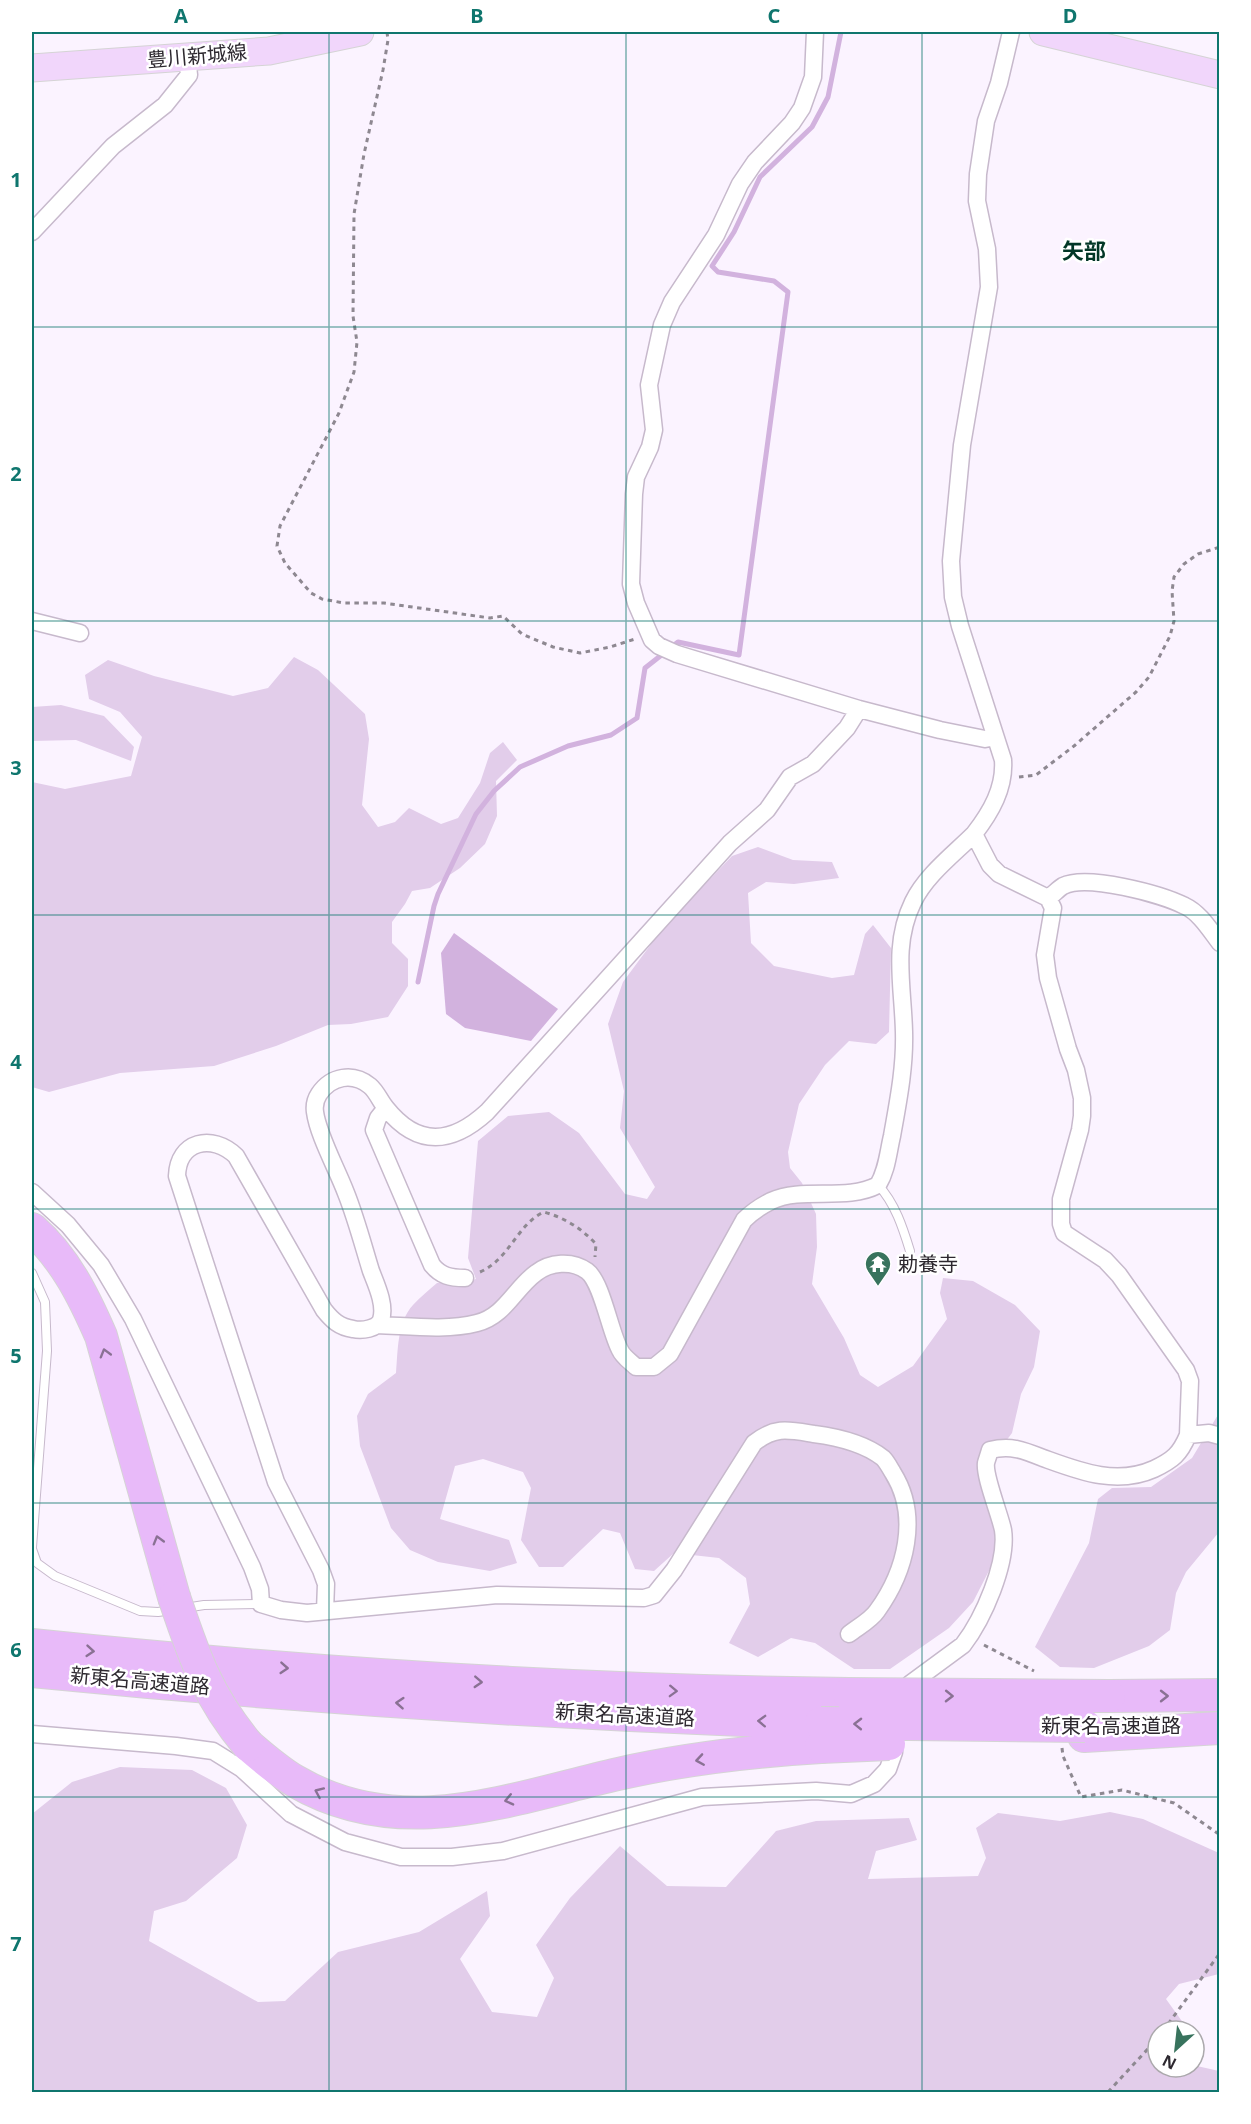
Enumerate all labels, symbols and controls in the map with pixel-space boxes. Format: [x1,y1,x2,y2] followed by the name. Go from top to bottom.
[174,2,188,29] text: A
[470,2,484,29] text: B
[768,2,781,29] text: C
[1063,2,1077,29] text: D
[146,38,248,73] street label: 豊川新城線
[10,166,22,193] text: 1
[1062,235,1106,265] district label: 矢部
[10,460,22,487] text: 2
[10,754,22,781] text: 3
[10,1048,22,1075] text: 4
[863,1249,893,1287] temple icon: 勅養寺
[898,1250,958,1277] place label: 勅養寺
[10,1342,22,1369] text: 5
[100,1348,113,1358] one-way arrow
[153,1535,166,1545] one-way arrow
[10,1636,22,1663] text: 6
[85,1644,94,1657] one-way arrow
[69,1661,211,1700] street label: 新東名高速道路
[279,1661,289,1674] one-way arrow
[474,1675,483,1688] one-way arrow
[669,1684,678,1697] one-way arrow
[945,1690,954,1702] one-way arrow
[1160,1690,1169,1702] one-way arrow
[395,1696,404,1709] one-way arrow
[554,1697,696,1732] street label: 新東名高速道路
[1041,1712,1181,1739] street label: 新東名高速道路
[758,1715,767,1728] one-way arrow
[854,1718,863,1730] one-way arrow
[695,1753,705,1766] one-way arrow
[314,1787,325,1799] one-way arrow
[505,1793,515,1806] one-way arrow
[10,1930,22,1957] text: 7
[1146,2019,1206,2079] north arrow
[1158,2050,1180,2075] text: N

